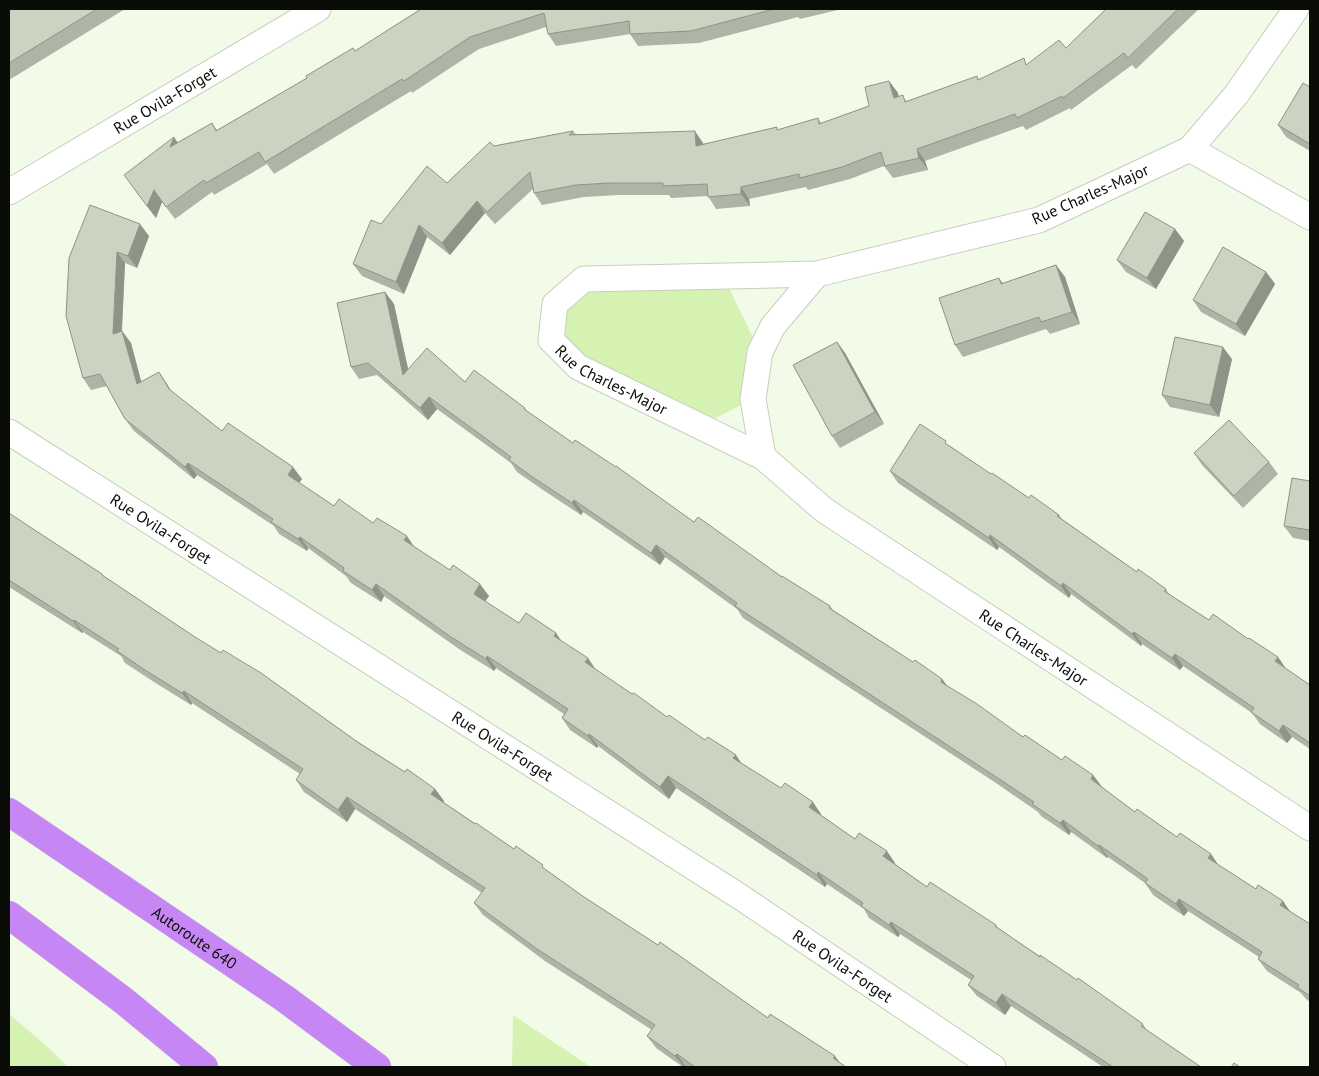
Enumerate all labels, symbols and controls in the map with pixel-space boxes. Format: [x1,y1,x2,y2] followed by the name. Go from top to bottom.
[110,61,220,138] street label: Rue Ovila-Forget
[1028,159,1152,229] street label: Rue Charles-Major
[551,340,671,419] street label: Rue Charles-Major
[107,489,216,568] street label: Rue Ovila-Forget
[976,604,1092,690] street label: Rue Charles-Major
[448,706,557,786] street label: Rue Ovila-Forget
[148,902,241,973] street label: Autoroute 640
[789,925,897,1007] street label: Rue Ovila-Forget

